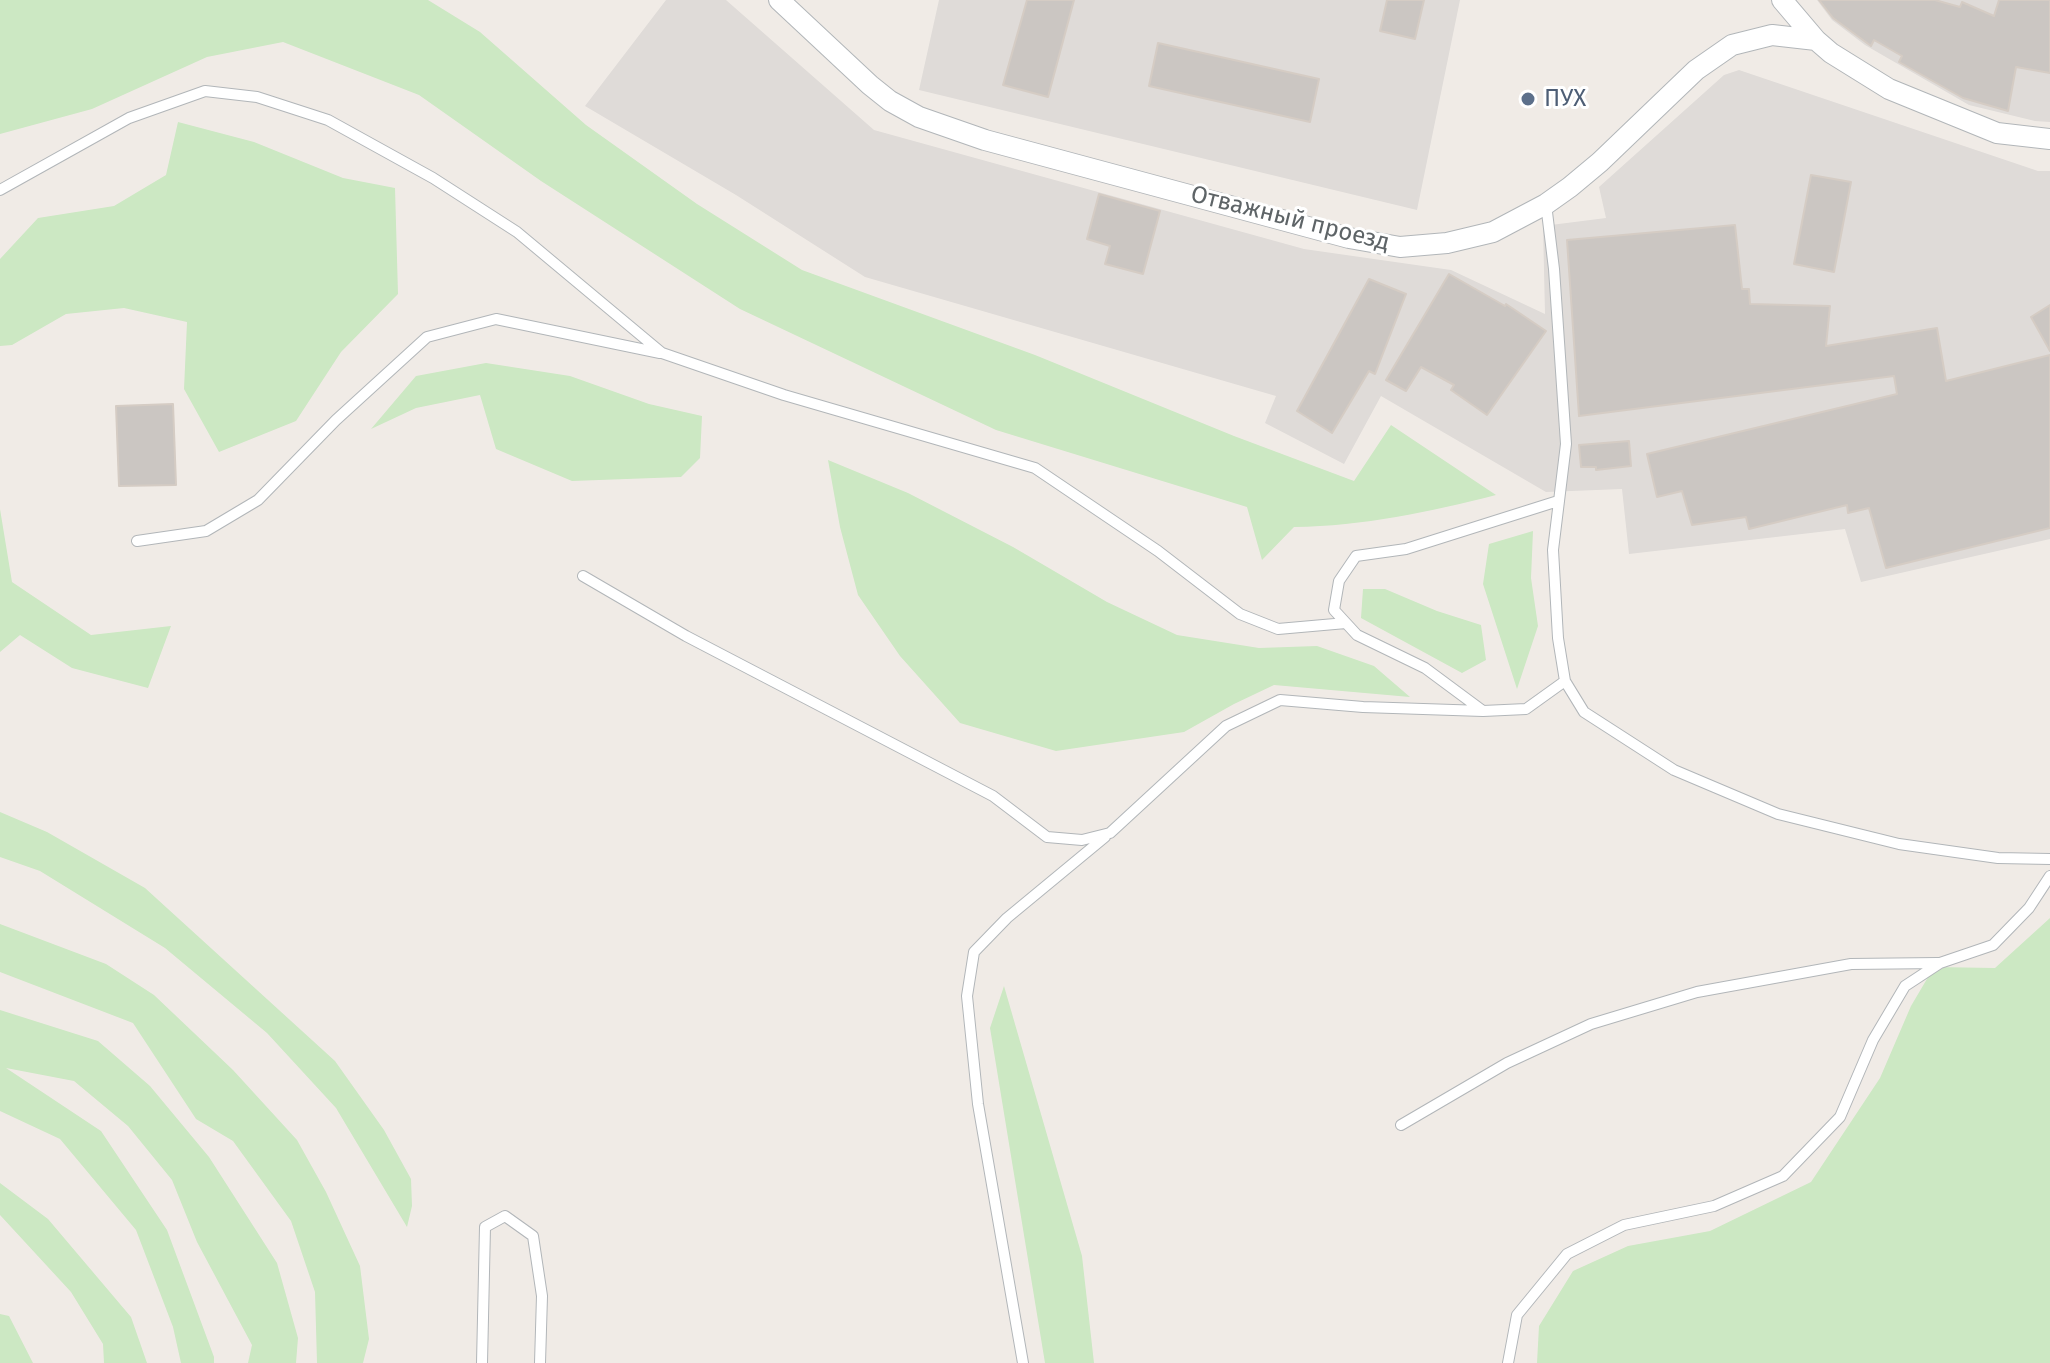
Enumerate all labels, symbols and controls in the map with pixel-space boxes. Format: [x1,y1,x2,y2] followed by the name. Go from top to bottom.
[1544,85,1586,113] place label: ПУХ
[1519,90,1537,108] marker: ПУХ
[1188,180,1392,258] street label: Отважный проезд

